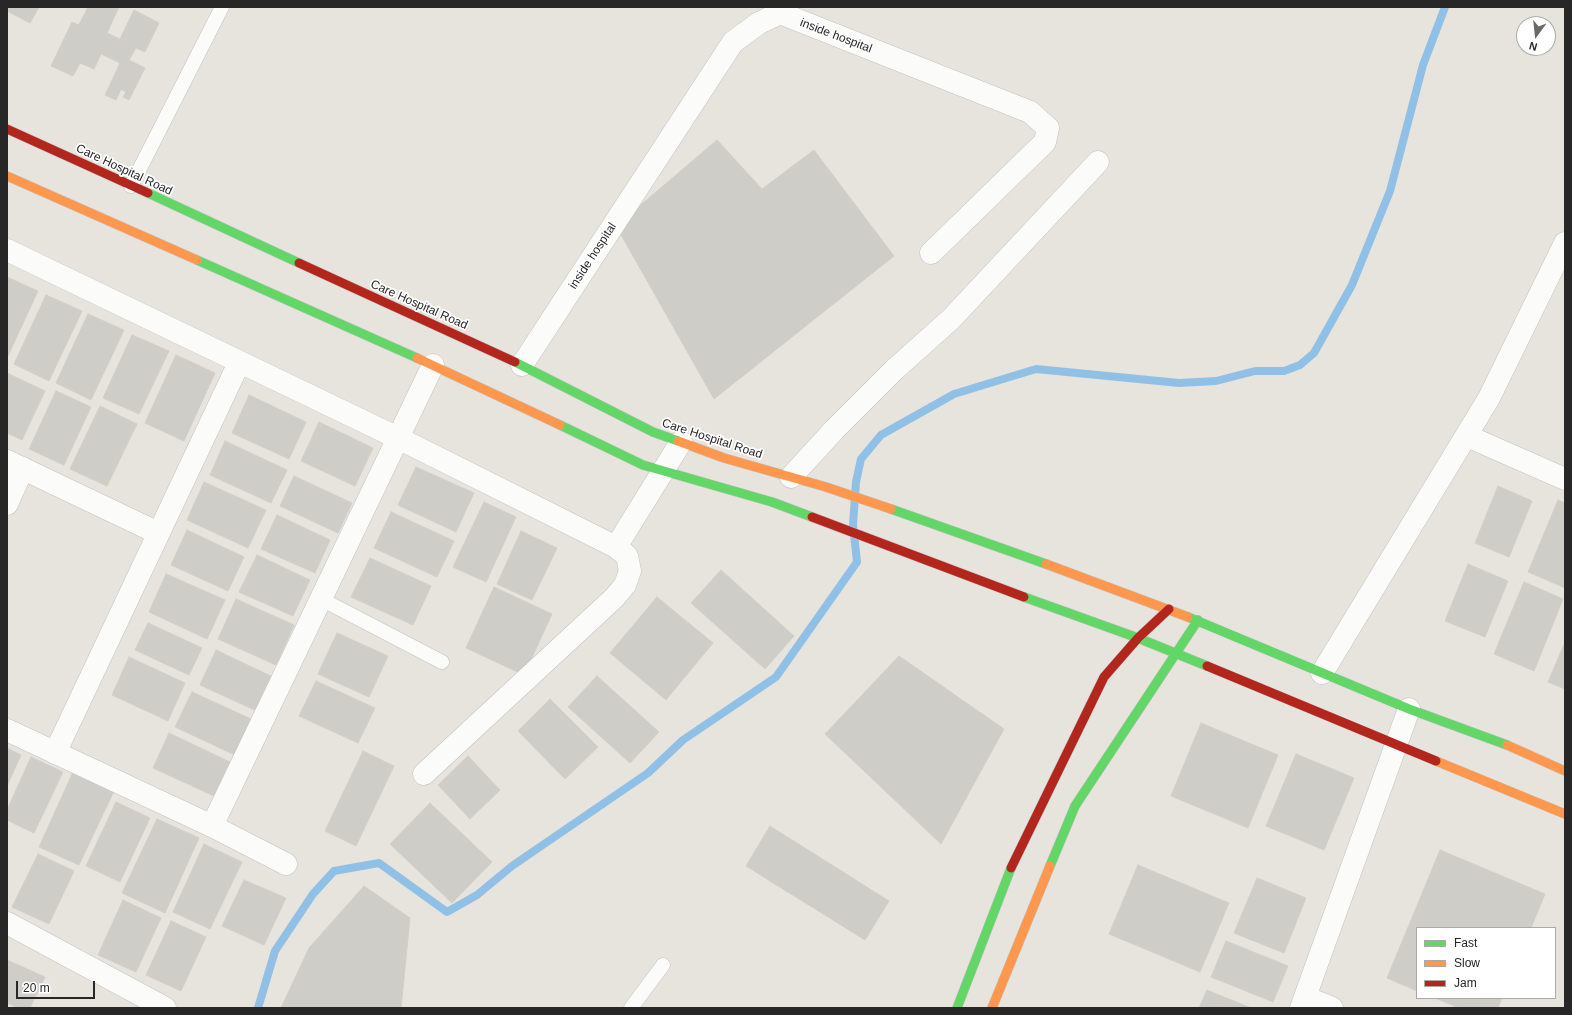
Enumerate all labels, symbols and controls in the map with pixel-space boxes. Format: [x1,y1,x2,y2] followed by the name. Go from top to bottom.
[798,16,874,56] street label: inside hospital
[1516,16,1556,56] north arrow
[1528,40,1539,53] text: N
[74,141,174,199] street label: Care Hospital Road
[566,220,620,292] street label: inside hospital
[368,277,470,333] street label: Care Hospital Road
[660,416,764,462] street label: Care Hospital Road
[1416,927,1556,999] legend
[1454,936,1477,950] text: Fast
[1454,956,1480,970] text: Slow
[18,973,97,999] scale bar
[1454,976,1477,990] text: Jam
[23,981,50,995] text: 20 m

